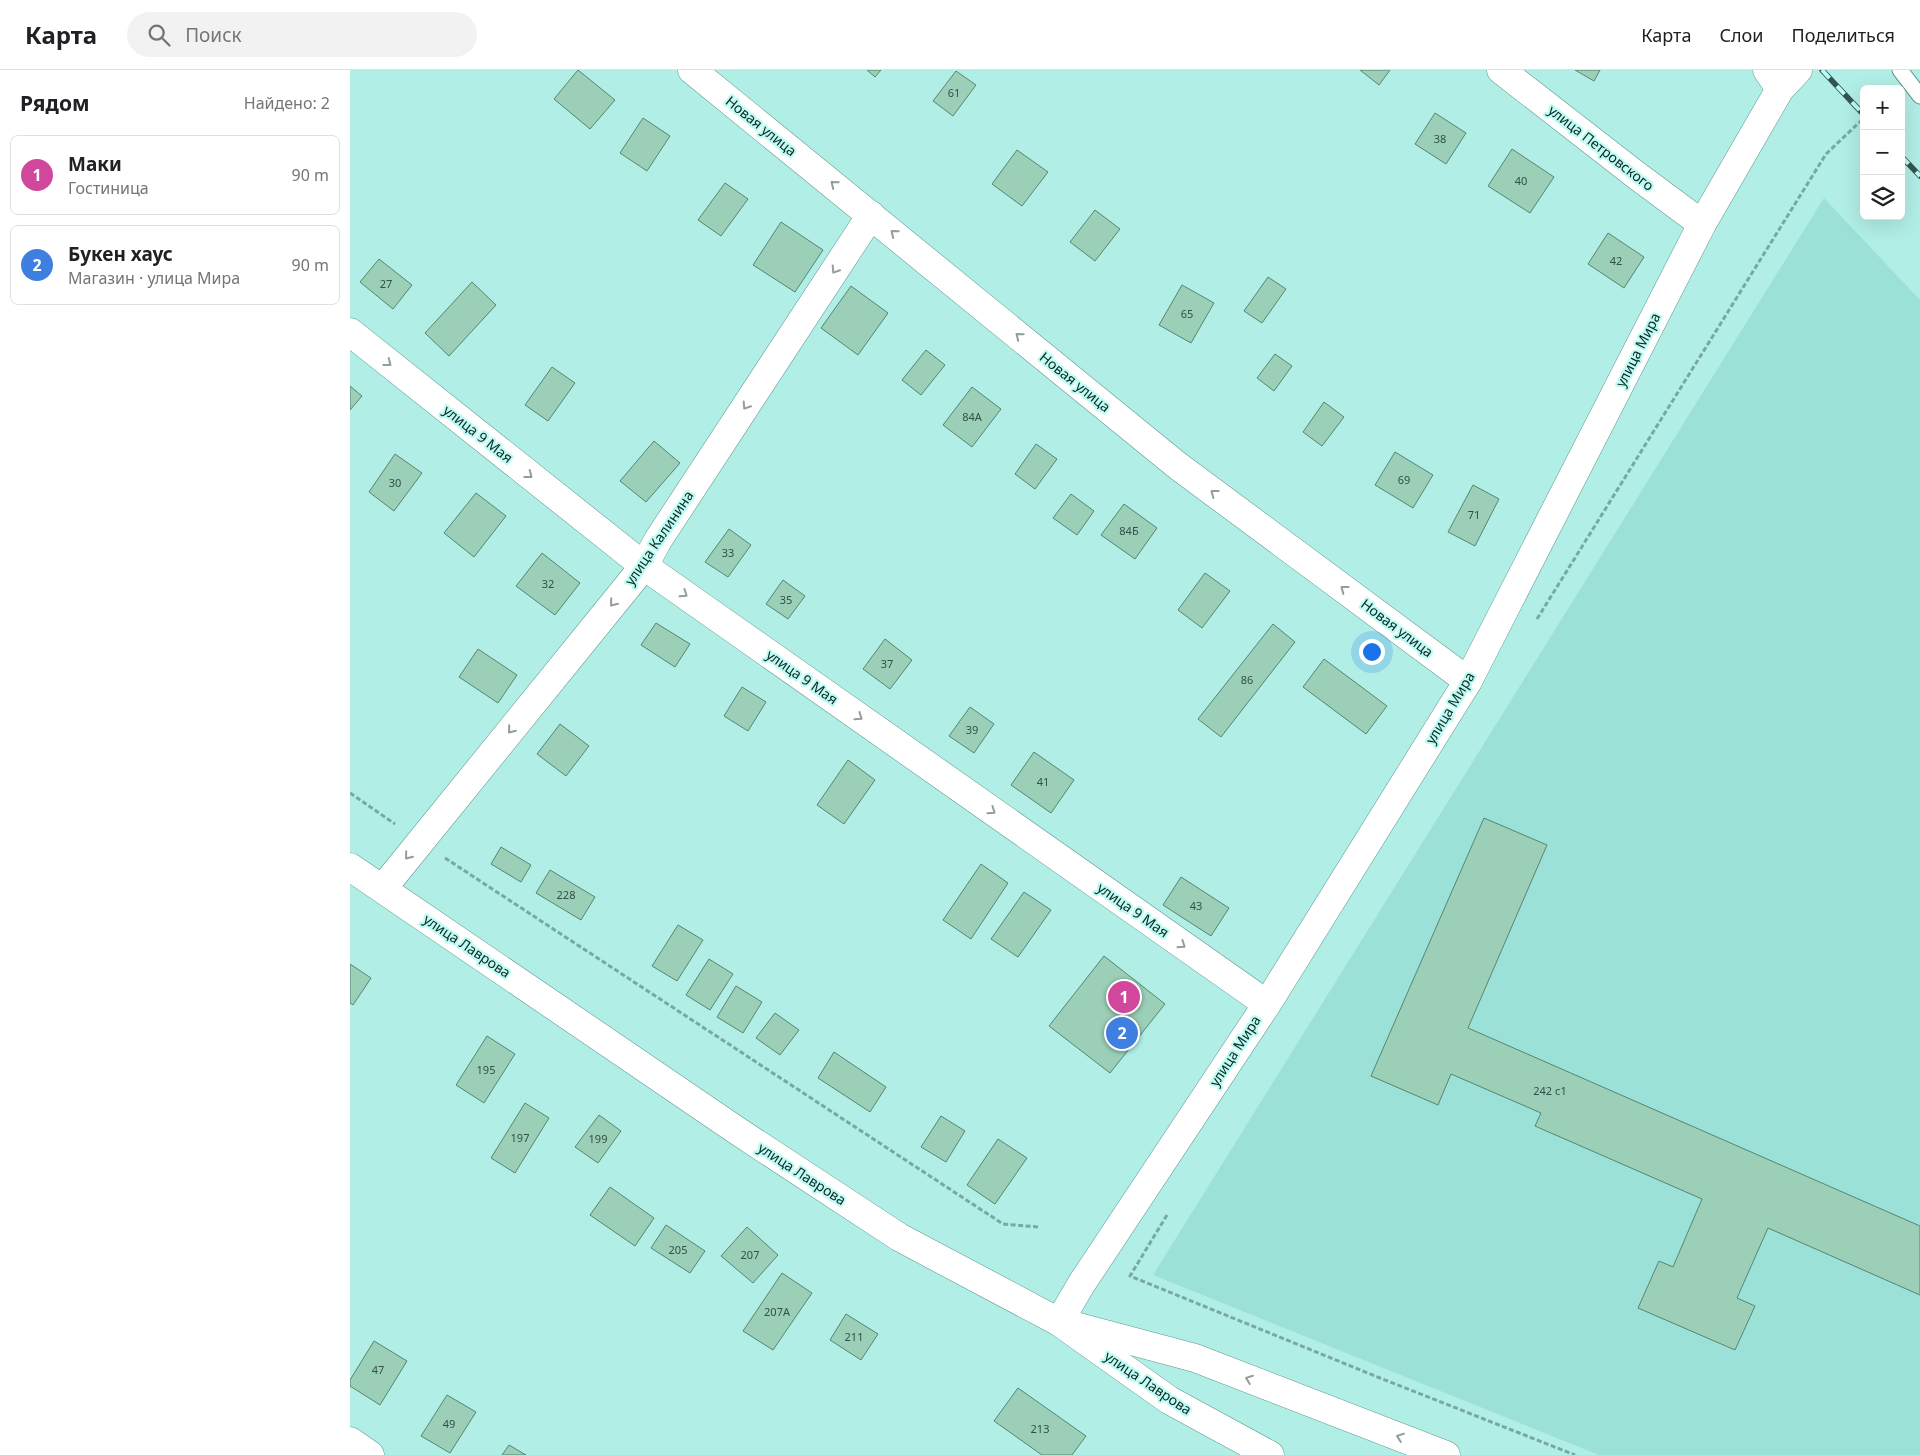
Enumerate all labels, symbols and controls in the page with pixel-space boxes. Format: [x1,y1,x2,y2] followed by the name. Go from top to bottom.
[127,12,477,57] search box
[25,18,97,51] text: Карта
[145,21,173,49] icon: search
[185,22,242,48] text: Поиск
[1641,23,1691,47] text: Карта
[1719,23,1763,47] text: Слои
[1791,23,1895,47] text: Поделиться
[948,85,960,100] house number: 61
[1860,85,1905,220] map controls
[1860,85,1905,130] button: +
[20,89,90,117] text: Рядом
[722,91,801,160] street label: Новая улица
[244,92,330,114] text: Найдено: 2
[1545,100,1658,195] street label: улица Петровского
[1860,130,1905,175] button: −
[1434,131,1446,146] house number: 38
[68,151,122,177] text: Маки
[32,164,42,186] text: 1
[292,164,329,186] text: 90 m
[1515,173,1527,188] house number: 40
[1860,175,1905,220] button: layers
[68,177,149,199] text: Гостиница
[830,181,839,190] one-way arrow
[890,229,899,238] one-way arrow
[68,241,173,267] text: Букен хаус
[1610,253,1622,268] house number: 42
[32,254,42,276] text: 2
[292,254,329,276] text: 90 m
[832,264,841,274] one-way arrow
[68,267,240,289] text: Магазин · улица Мира
[380,276,392,291] house number: 27
[1181,306,1193,321] house number: 65
[1611,309,1664,390] street label: улица Мира
[1016,333,1025,341] one-way arrow
[1036,347,1115,416] street label: Новая улица
[382,357,391,365] one-way arrow
[440,400,517,467] street label: улица 9 Мая
[743,400,752,410] one-way arrow
[962,409,983,424] house number: 84А
[523,469,532,477] one-way arrow
[1398,472,1410,487] house number: 69
[389,475,401,490] house number: 30
[620,487,697,589] street label: улица Калинина
[1210,490,1220,499] one-way arrow
[1468,507,1480,522] house number: 71
[1119,523,1139,538] house number: 84Б
[722,545,734,560] house number: 33
[542,576,554,591] house number: 32
[1341,587,1350,595] one-way arrow
[678,588,687,597] one-way arrow
[780,592,792,607] house number: 35
[1357,594,1437,661] street label: Новая улица
[609,598,618,607] one-way arrow
[1359,639,1385,665] your location
[763,645,842,708] street label: улица 9 Мая
[881,656,893,671] house number: 37
[1421,668,1479,747] street label: улица Мира
[1241,672,1253,687] house number: 86
[853,711,863,720] one-way arrow
[966,722,978,737] house number: 39
[507,724,516,733] one-way arrow
[1037,774,1049,789] house number: 41
[986,805,996,814] one-way arrow
[406,850,414,859] one-way arrow
[1094,878,1173,941] street label: улица 9 Мая
[557,887,575,902] house number: 228
[1190,898,1202,913] house number: 43
[420,909,515,982] street label: улица Лаврова
[1176,939,1186,948] one-way arrow
[1108,978,1140,1016] pin: 1
[1205,1012,1265,1090] street label: улица Мира
[1106,1014,1138,1052] pin: 2
[477,1062,495,1077] house number: 195
[1533,1083,1567,1098] house number: 242 с1
[511,1130,529,1145] house number: 197
[589,1131,607,1146] house number: 199
[755,1138,850,1209] street label: улица Лаврова
[669,1242,687,1257] house number: 205
[741,1247,759,1262] house number: 207
[764,1304,791,1319] house number: 207А
[845,1329,863,1344] house number: 211
[1101,1346,1196,1419] street label: улица Лаврова
[372,1362,384,1377] house number: 47
[1245,1375,1253,1385] one-way arrow
[443,1416,455,1431] house number: 49
[1031,1421,1049,1436] house number: 213
[1396,1433,1405,1444] one-way arrow

